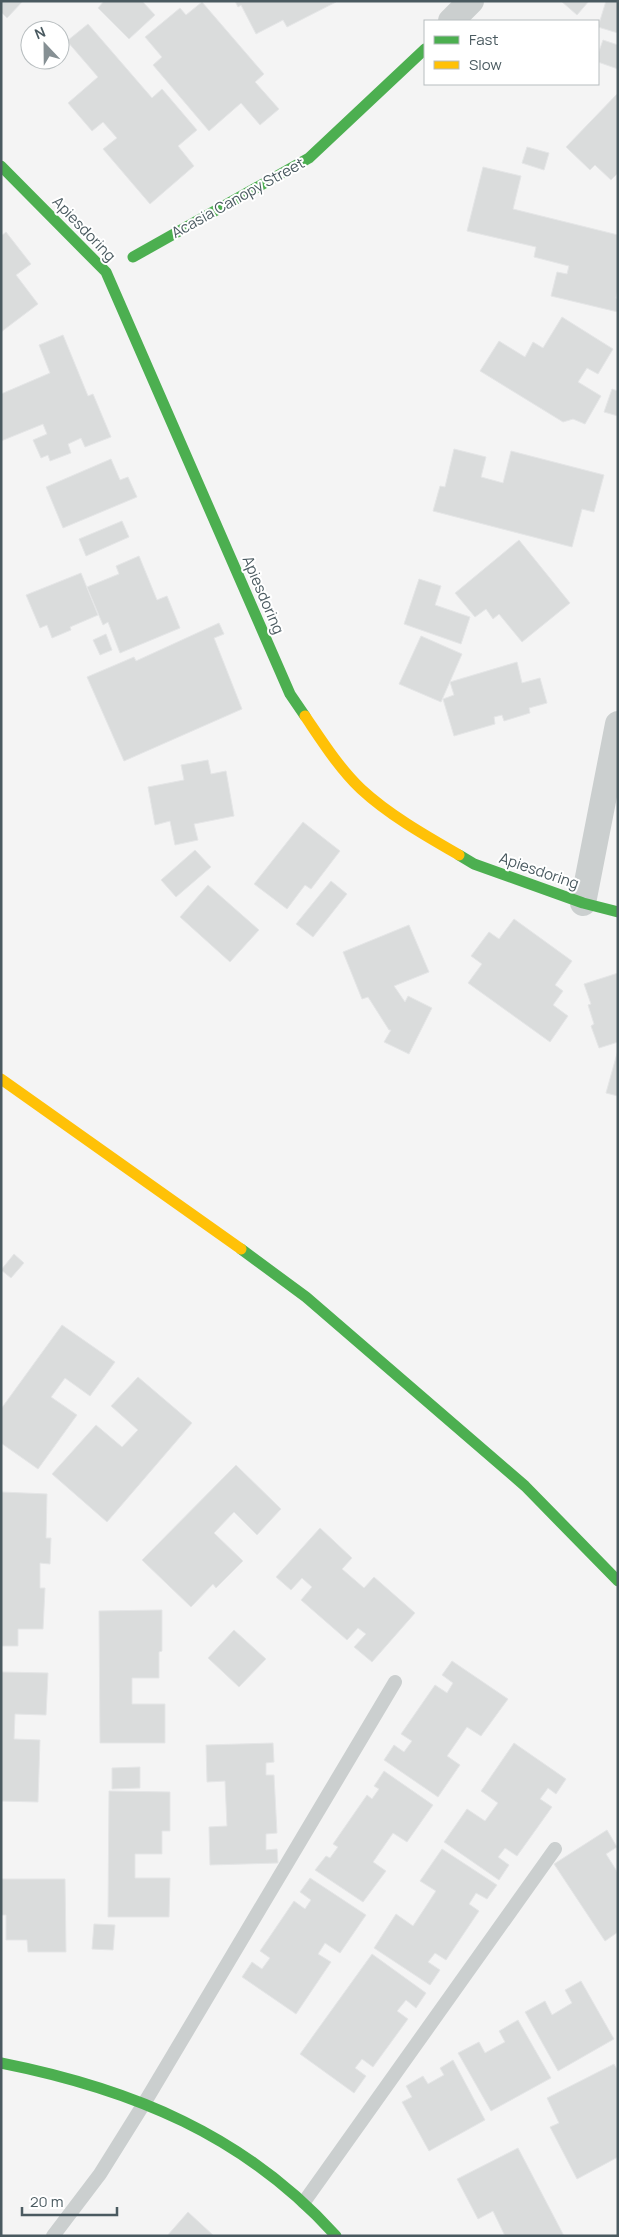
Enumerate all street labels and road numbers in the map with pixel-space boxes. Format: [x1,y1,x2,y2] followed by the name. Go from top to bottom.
[167,152,308,243] street label: Acasia Canopy Street
[48,192,121,266] street label: Apiesdoring
[238,553,289,637] street label: Apiesdoring
[497,847,582,894] street label: Apiesdoring

